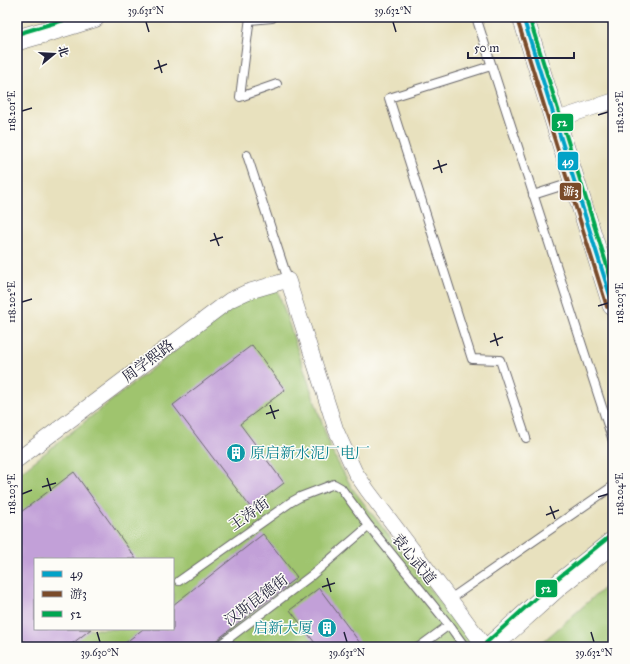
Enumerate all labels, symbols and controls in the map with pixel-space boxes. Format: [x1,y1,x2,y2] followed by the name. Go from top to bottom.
[128,5,165,17] text: 39.631°N
[374,5,412,17] text: 39.632°N
[34,34,74,74] north arrow
[468,34,574,60] scale bar
[474,41,499,55] text: 50 m
[55,44,71,58] text: 北
[6,91,18,131] text: 118.201°E
[614,91,626,133] text: 118.202°E
[551,113,574,132] line badge: 52
[557,116,568,129] text: 52
[557,151,579,171] line badge: 49
[562,155,574,169] text: 49
[559,182,582,201] line badge: 游3
[563,185,579,199] text: 游3
[6,281,18,323] text: 118.202°E
[614,283,626,323] text: 118.203°E
[119,336,177,386] street label: 周学熙路
[225,442,247,464] building icon: 原启新水泥厂电厂
[250,444,370,462] place label: 原启新水泥厂电厂
[614,473,626,515] text: 118.204°E
[6,474,18,514] text: 118.203°E
[225,494,273,534] street label: 王涛街
[388,530,440,588] street label: 袁心武道
[34,558,174,630] legend
[70,567,83,581] text: 49
[221,570,291,630] street label: 汉斯昆德街
[535,579,558,598] line badge: 52
[541,582,552,595] text: 52
[70,587,87,601] text: 游3
[70,607,82,621] text: 52
[316,617,338,639] building icon: 启新大厦
[253,619,313,637] place label: 启新大厦
[81,647,120,659] text: 39.630°N
[329,647,366,659] text: 39.631°N
[575,647,613,659] text: 39.632°N

